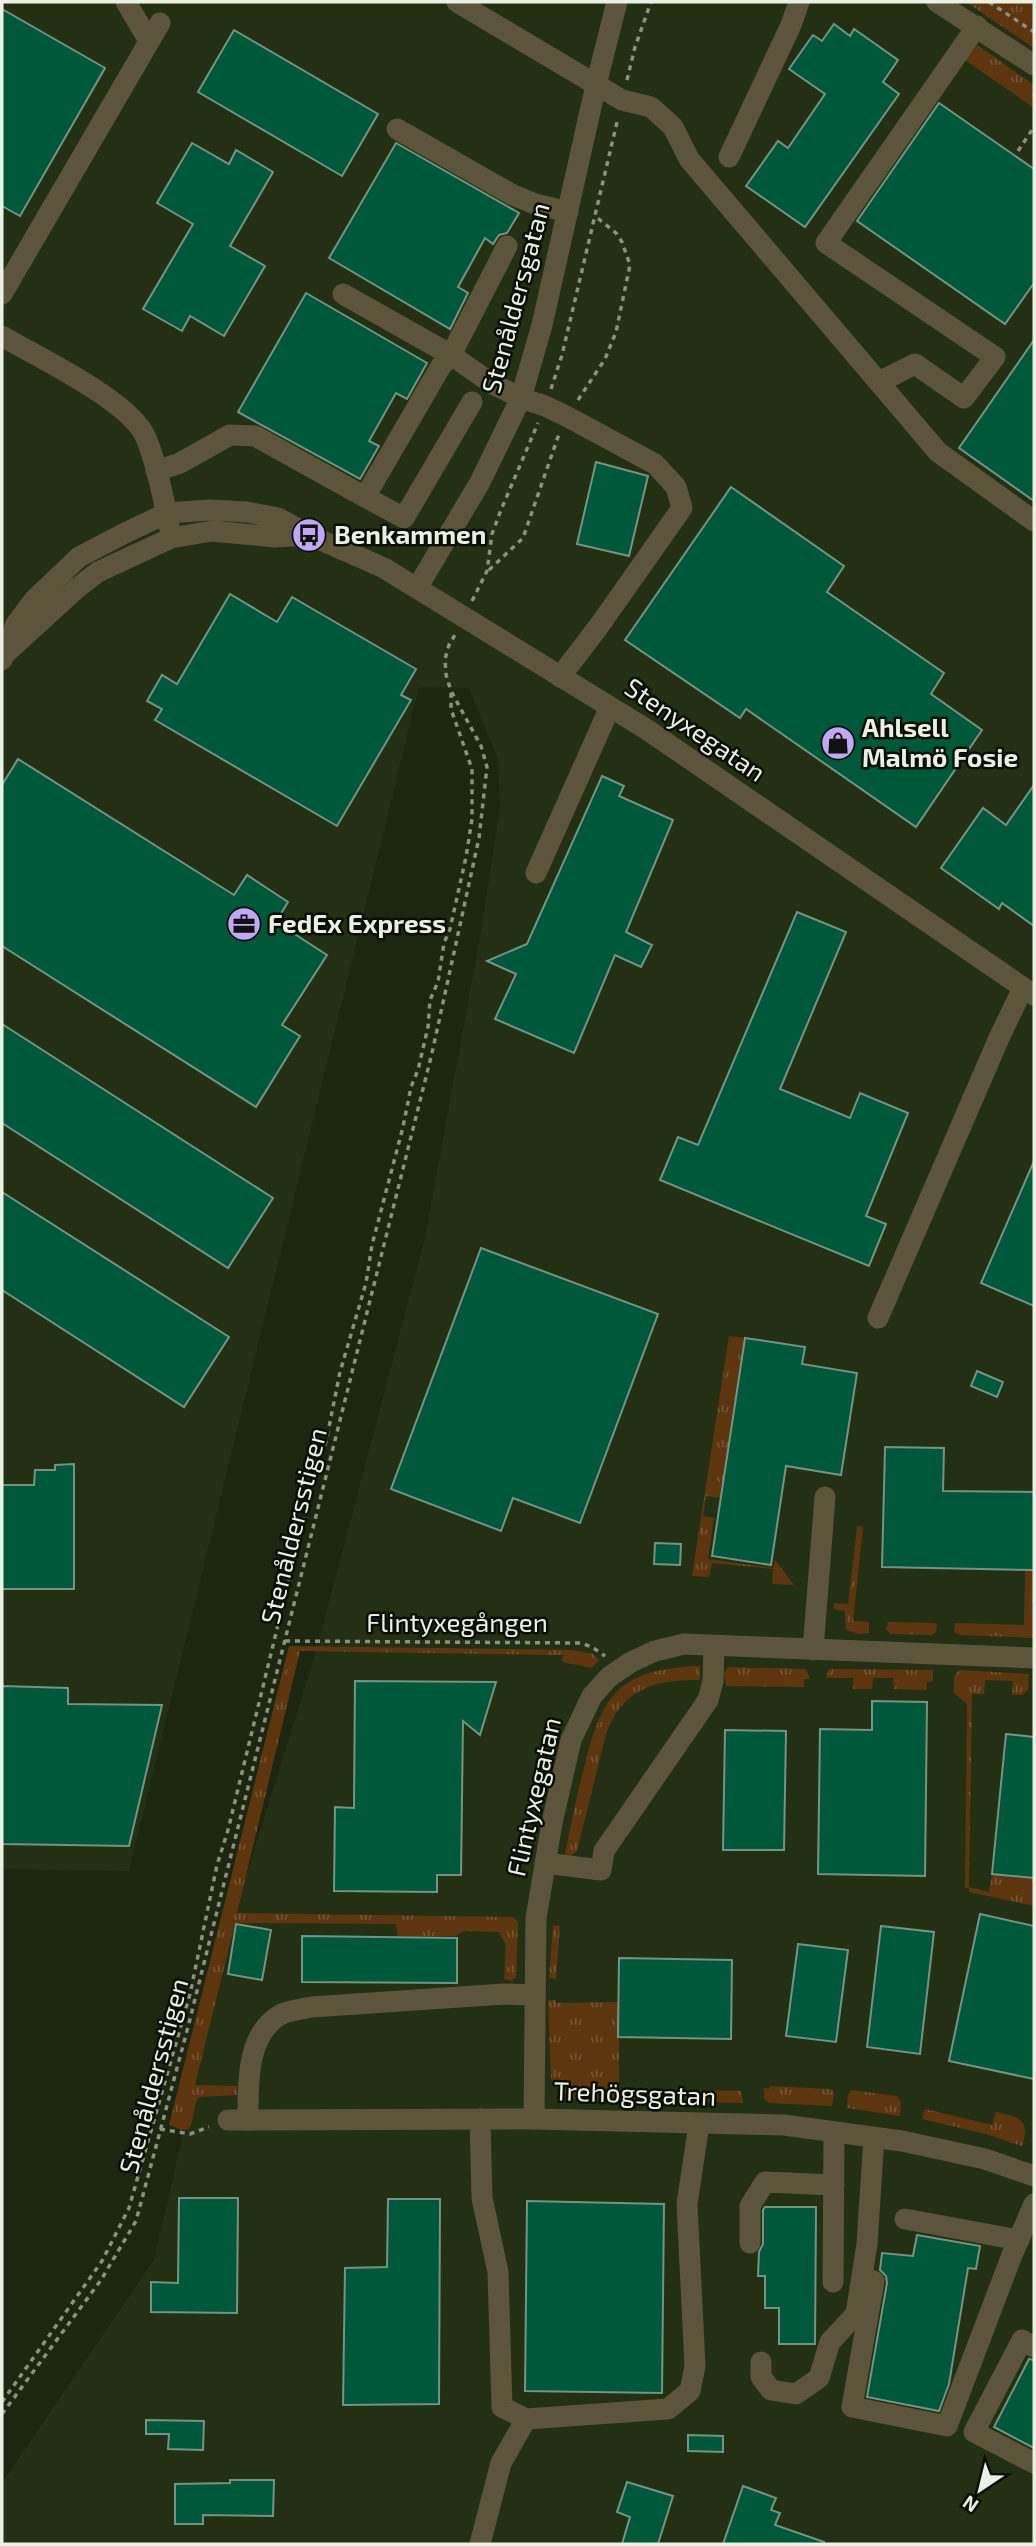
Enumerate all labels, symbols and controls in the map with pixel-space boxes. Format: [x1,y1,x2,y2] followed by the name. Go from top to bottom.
[474,199,555,396] street label: Stenåldersgatan
[290,516,328,554] bus stop icon: Benkammen
[334,518,486,549] place label: Benkammen
[620,670,772,787] street label: Stenyxegatan
[862,711,1018,772] place label: Ahlsell Malmö Fosie
[819,724,857,762] shop icon: Ahlsell Malmö Fosie
[225,905,263,943] office icon: FedEx Express
[268,907,446,938] place label: FedEx Express
[253,1424,332,1627] street label: Stenåldersstigen
[366,1606,548,1637] street label: Flintyxegången
[499,1714,566,1879] street label: Flintyxegatan
[112,1975,194,2177] street label: Stenåldersstigen
[553,2074,717,2111] street label: Trehögsgatan
[945,2455,1015,2525] north arrow
[958,2491,982,2518] text: N

